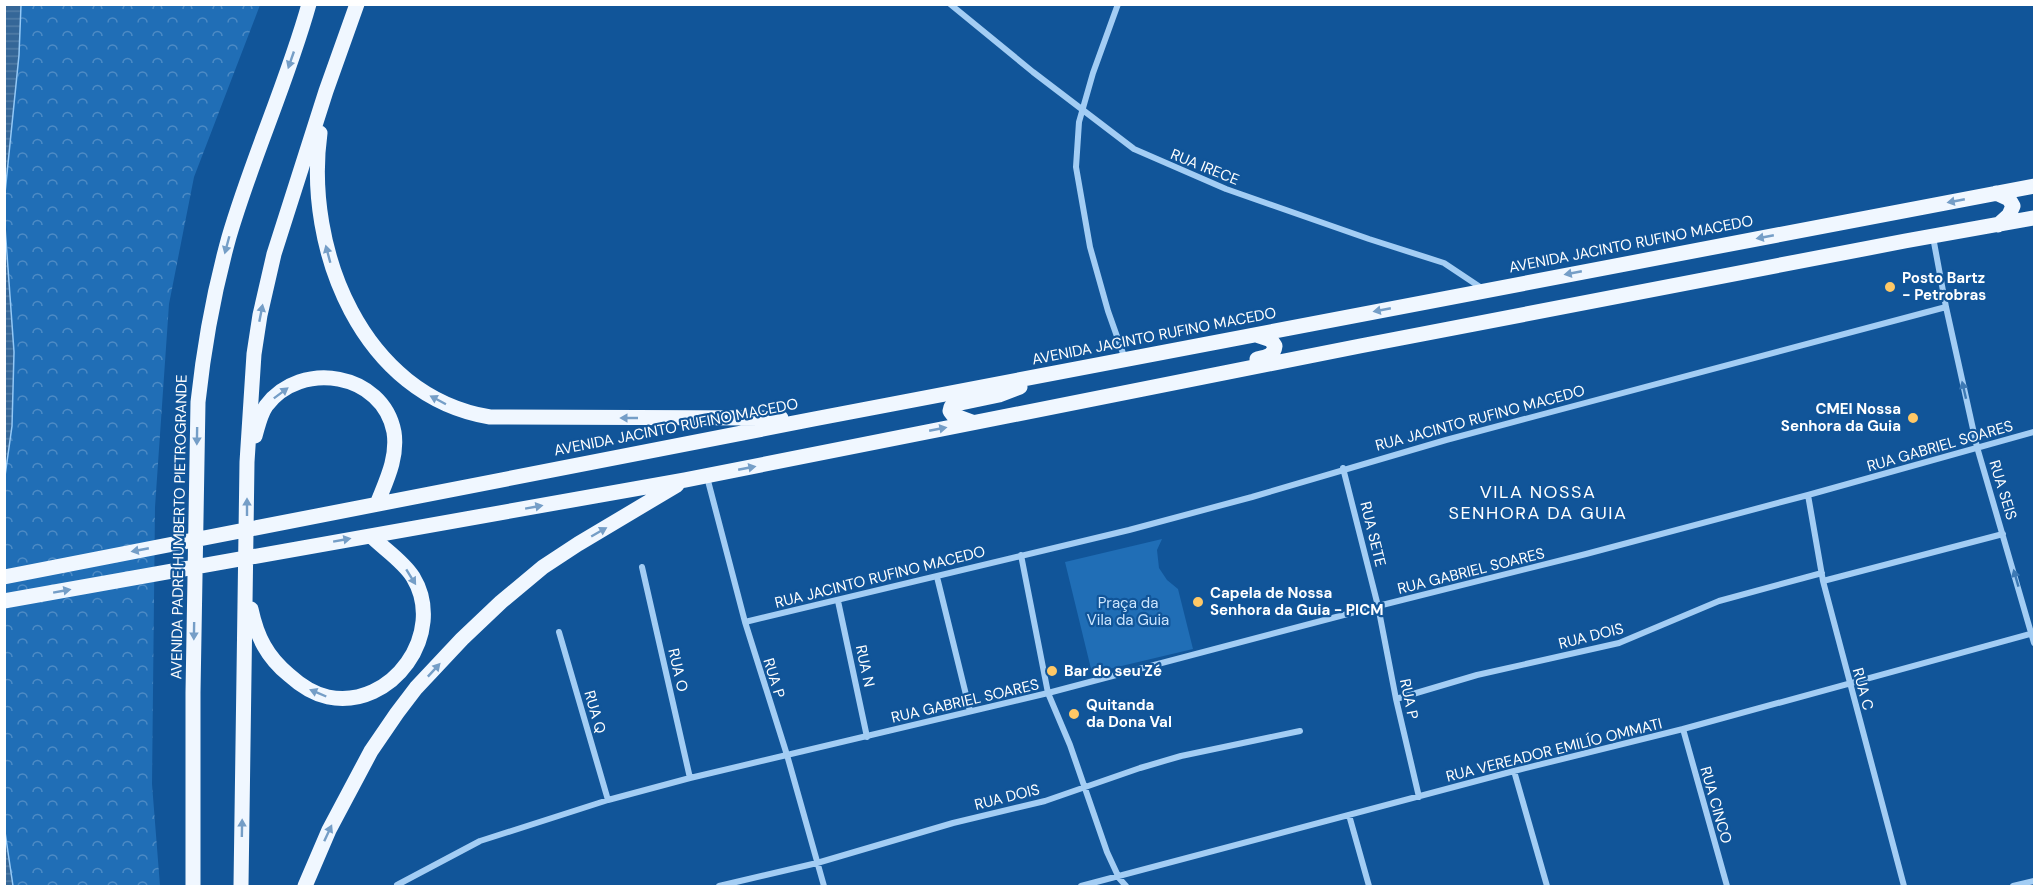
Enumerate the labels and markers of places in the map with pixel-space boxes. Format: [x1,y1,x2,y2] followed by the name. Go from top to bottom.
[1902,268,1986,305] place label: Posto Bartz - Petrobras
[1883,280,1897,294] marker: Posto Bartz - Petrobras
[1781,399,1901,436] place label: CMEI Nossa Senhora da Guia
[1906,411,1920,425] marker: CMEI Nossa Senhora da Guia
[1210,583,1384,620] place label: Capela de Nossa Senhora da Guia - PICM
[1191,595,1205,609] marker: Capela de Nossa Senhora da Guia - PICM
[1064,661,1162,681] place label: Bar do seu Zé
[1045,664,1059,678] marker: Bar do seu Zé
[1086,695,1172,732] place label: Quitanda da Dona Val
[1067,707,1081,721] marker: Quitanda da Dona Val

